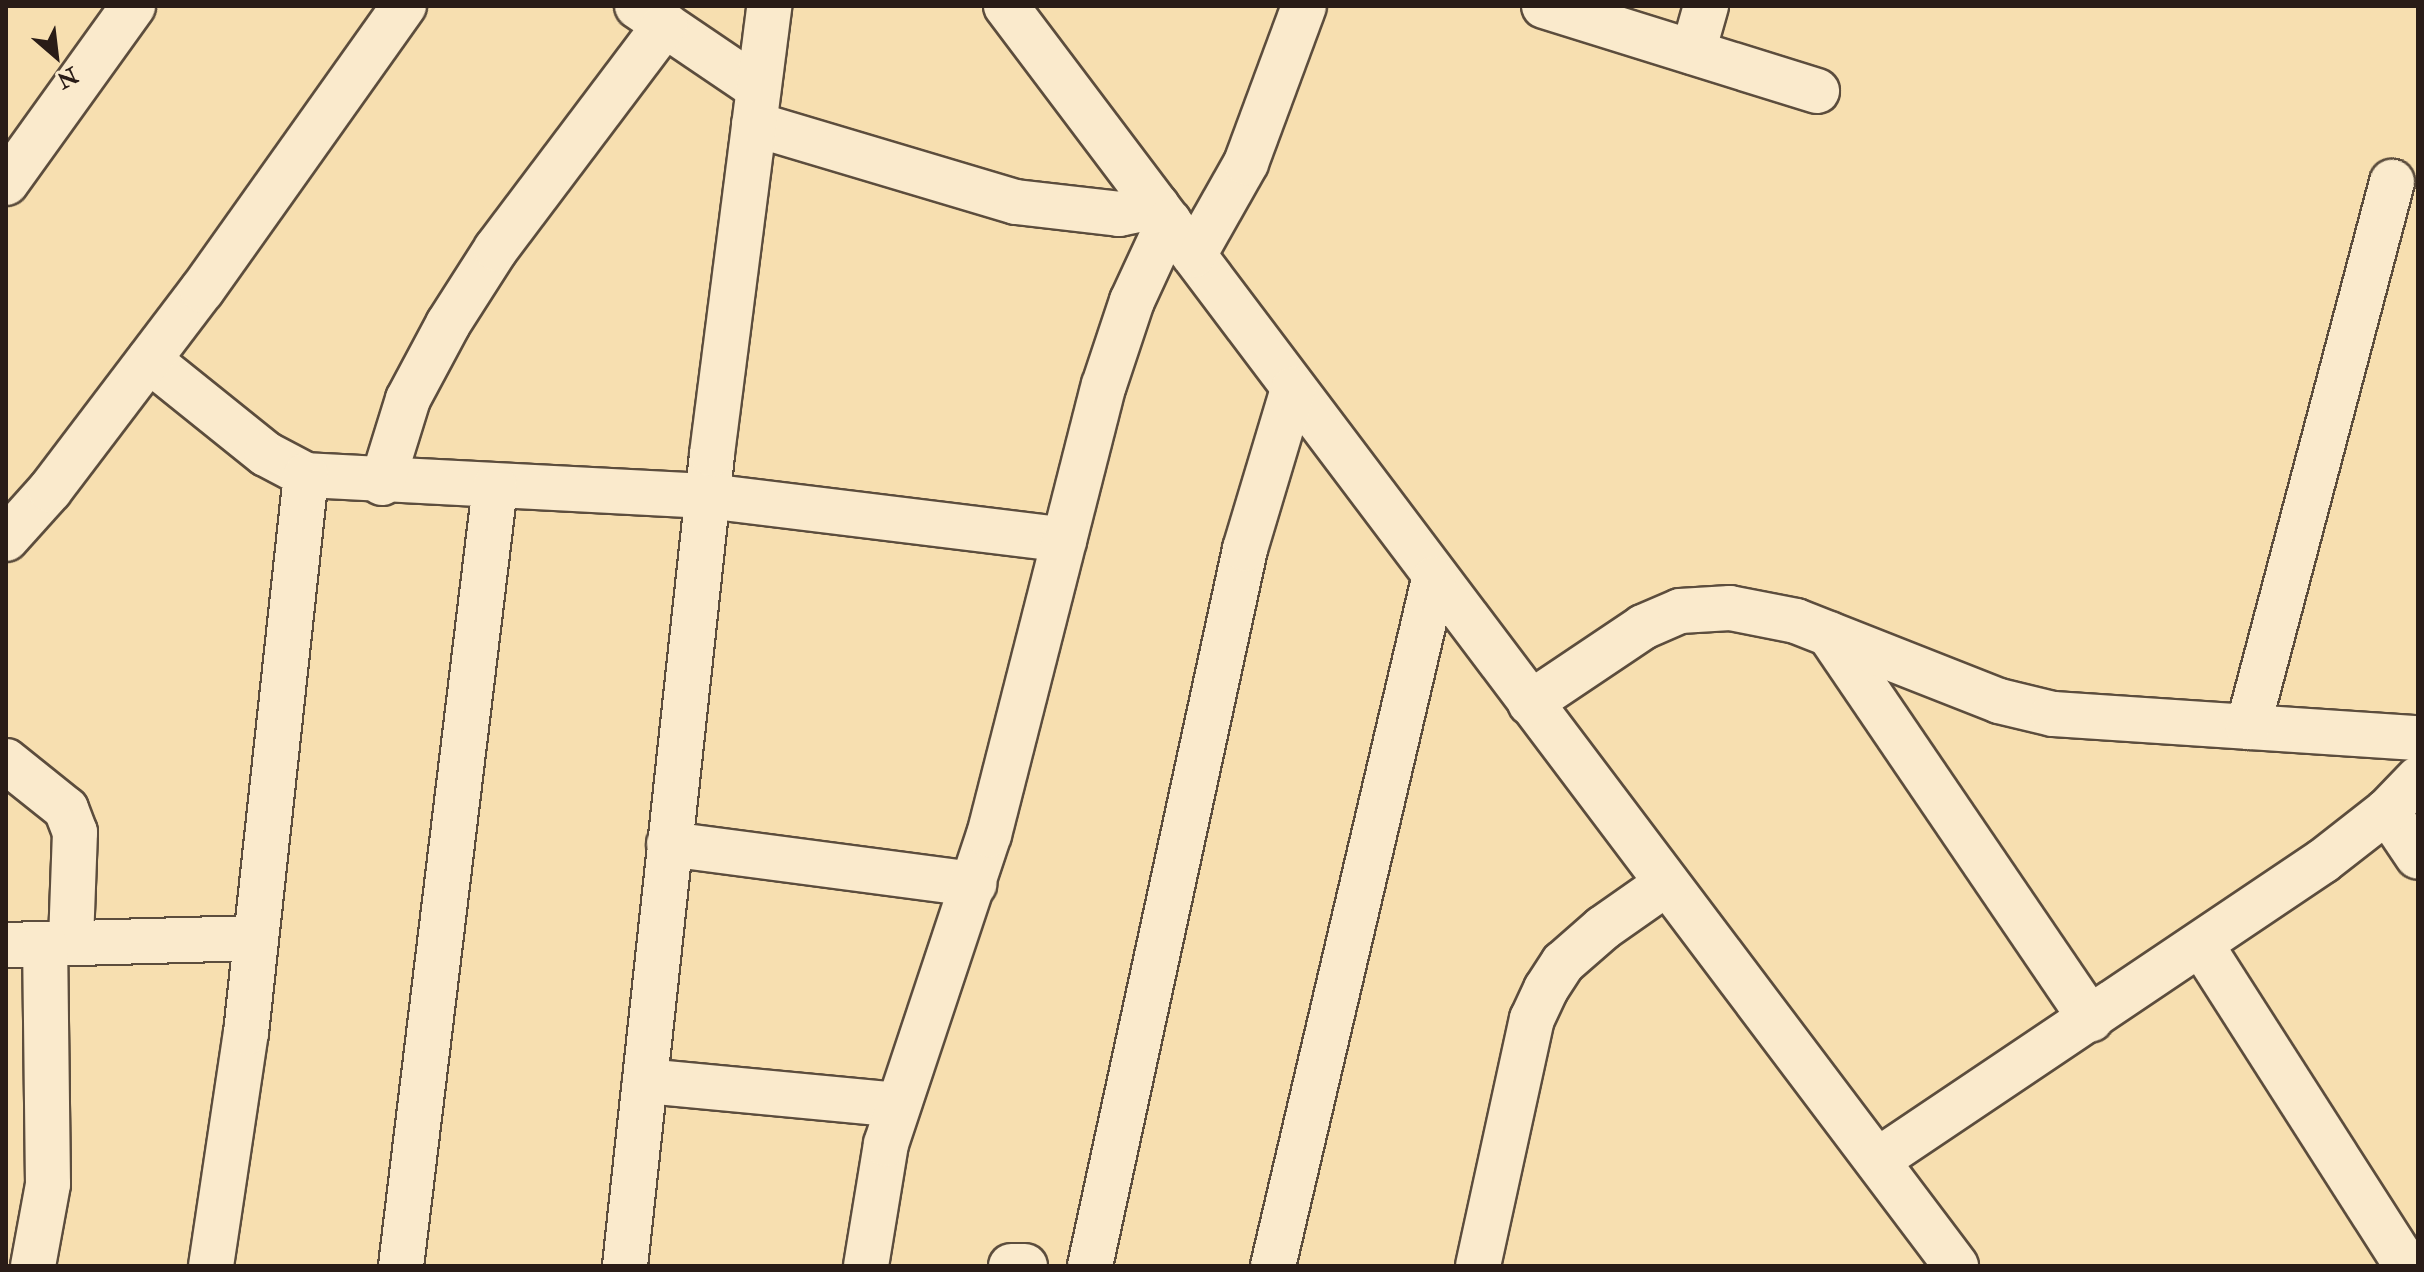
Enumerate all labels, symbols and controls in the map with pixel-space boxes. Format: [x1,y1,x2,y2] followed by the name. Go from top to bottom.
[16,16,96,96] north arrow
[52,60,83,94] text: N

